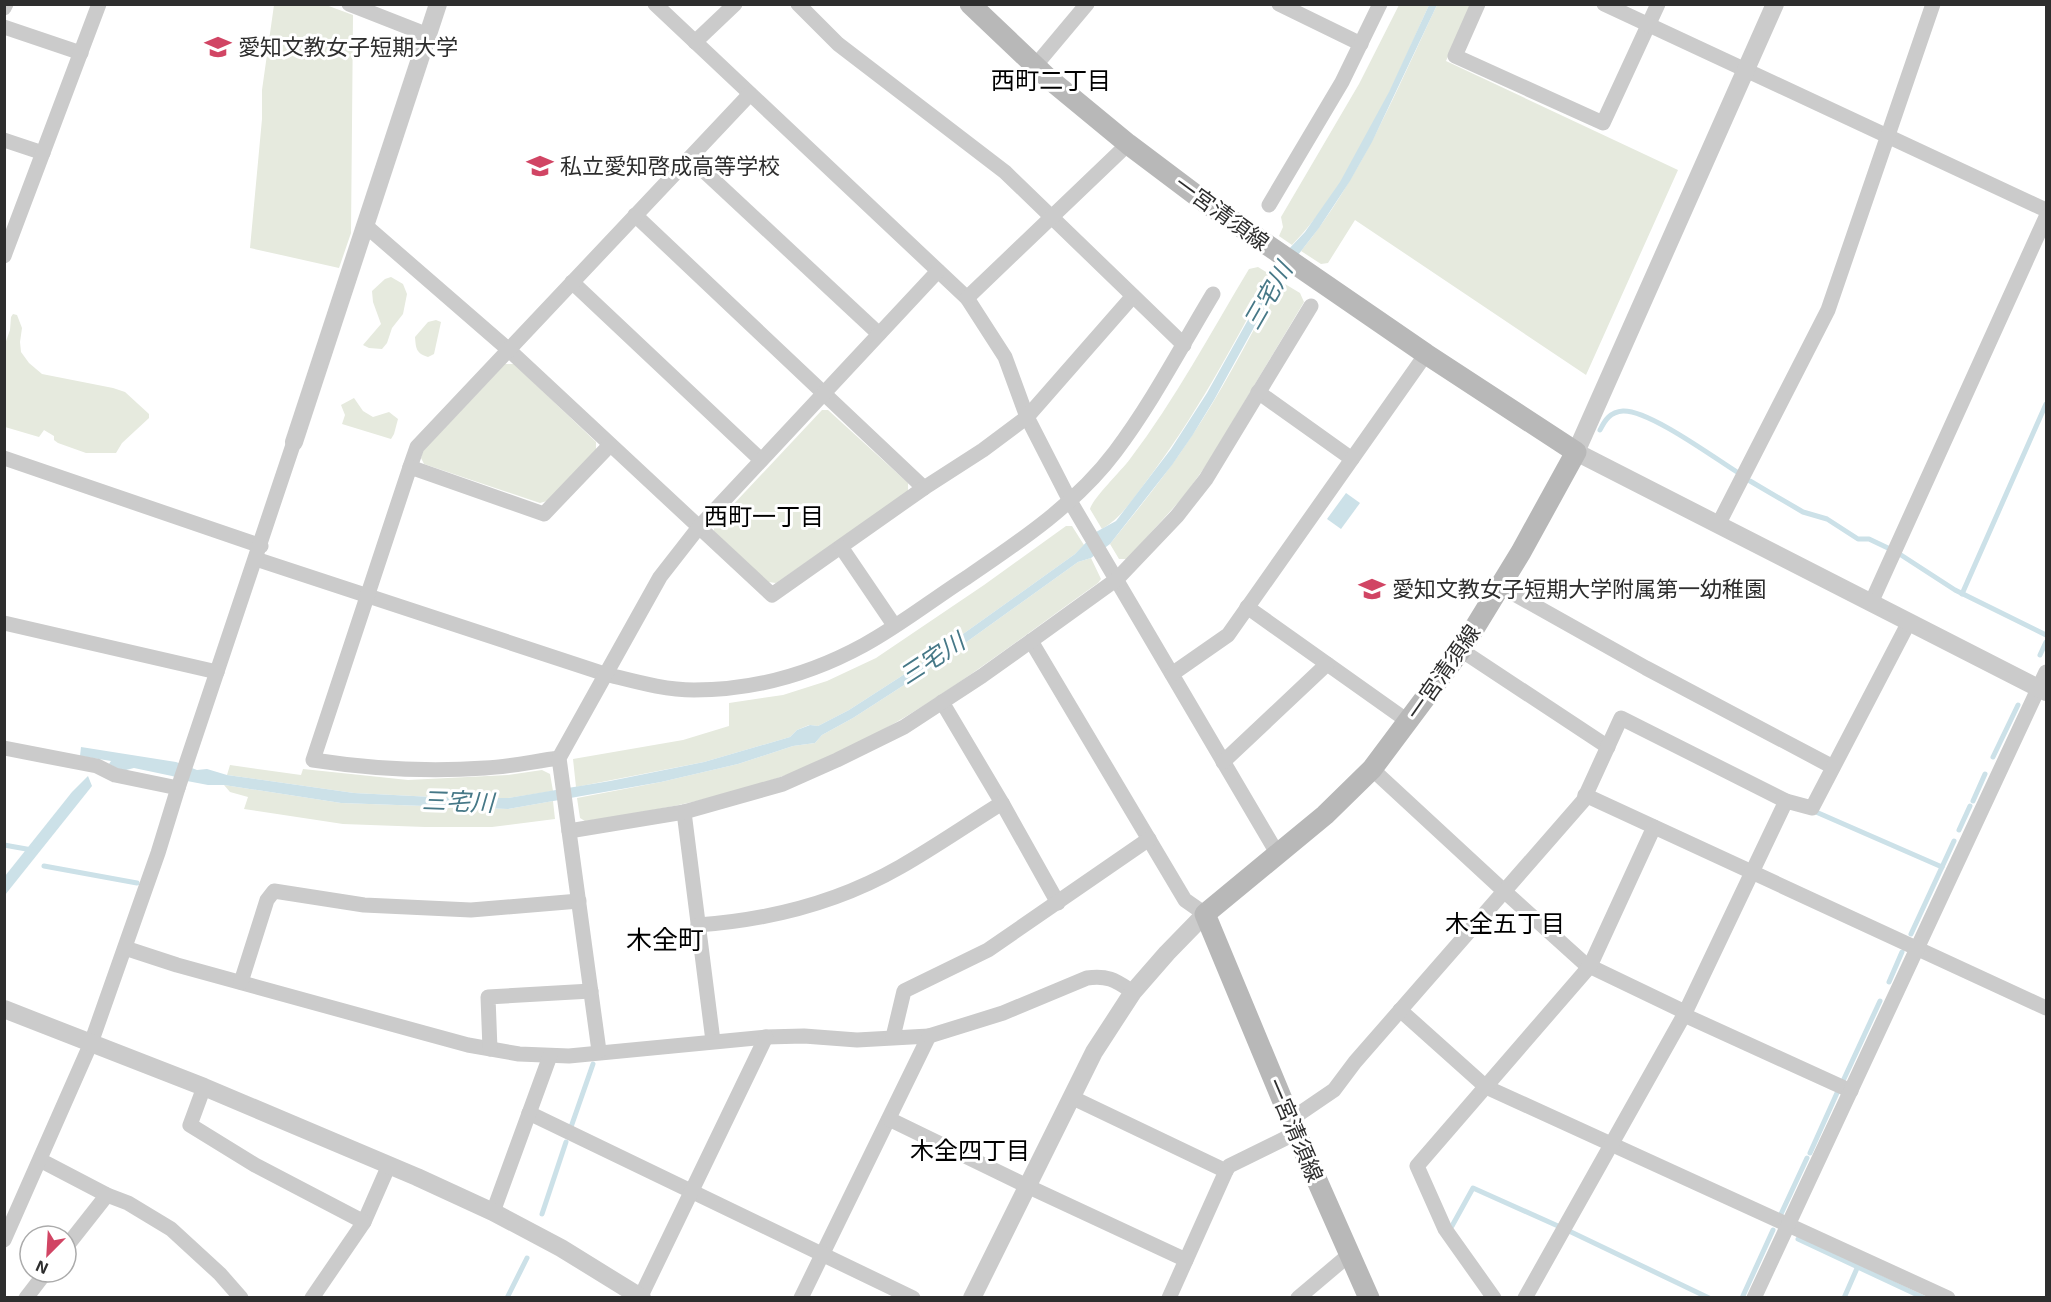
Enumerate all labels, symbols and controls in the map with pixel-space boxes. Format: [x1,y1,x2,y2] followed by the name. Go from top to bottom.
[203,32,233,62] school or university icon: 愛知文教女子短期大学
[238,33,458,59] place label: 愛知文教女子短期大学
[991,65,1111,94] district label: 西町二丁目
[525,151,555,181] school or university icon: 私立愛知啓成高等学校
[560,152,780,178] place label: 私立愛知啓成高等学校
[1170,169,1275,255] street label: 一宮清須線
[1236,254,1299,334] water label: 三宅川
[704,501,824,530] district label: 西町一丁目
[1357,574,1387,604] school or university icon: 愛知文教女子短期大学附属第一幼稚園
[1392,575,1766,601] place label: 愛知文教女子短期大学附属第一幼稚園
[1400,619,1484,724] street label: 一宮清須線
[893,624,972,690] water label: 三宅川
[422,785,498,816] water label: 三宅川
[1445,908,1565,937] district label: 木全五丁目
[626,923,704,954] district label: 木全町
[1262,1074,1329,1185] street label: 一宮清須線
[910,1135,1030,1164] district label: 木全四丁目
[18,1224,78,1284] north arrow
[33,1257,51,1279] text: N

